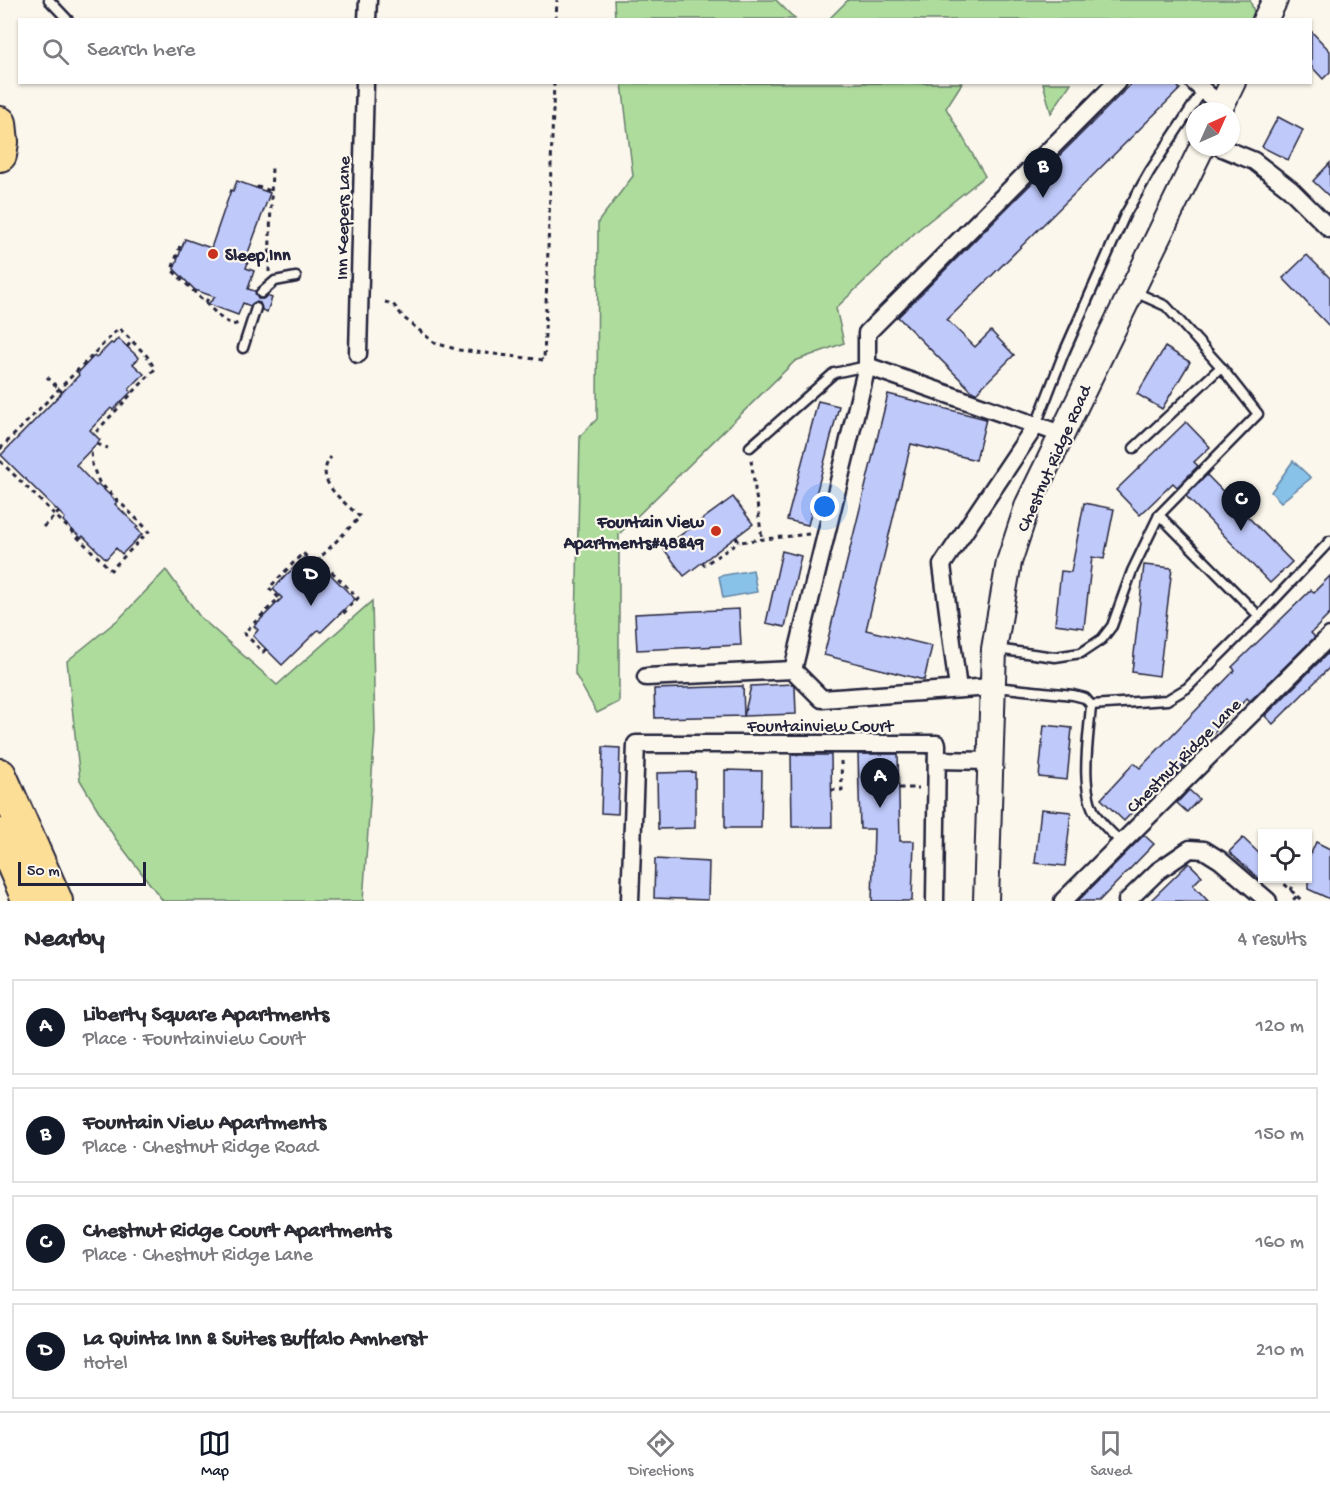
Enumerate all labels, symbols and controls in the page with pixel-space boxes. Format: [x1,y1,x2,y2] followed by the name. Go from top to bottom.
[18,18,1312,84] search box
[39,35,72,68] icon: search
[87,38,195,64] text: Search here
[1186,102,1240,156] north arrow
[1024,148,1062,198] pin: B
[333,155,356,280] street label: Inn Keepers Lane
[225,246,291,267] place label: Sleep Inn
[206,247,220,261] marker: Sleep Inn
[1013,381,1098,536] street label: Chestnut Ridge Road
[1222,482,1260,531] pin: C
[810,492,839,521] your location
[563,513,705,555] place label: Fountain View Apartments#48&49
[709,524,723,538] marker: Fountain View Apartments#48&49
[292,556,330,606] pin: D
[1123,695,1247,818] street label: Chestnut Ridge Lane
[746,717,895,738] street label: Fountainview Court
[860,758,900,808] pin: A
[1258,829,1312,883] map controls
[1258,829,1312,883] button: locate
[18,859,146,886] scale bar
[27,863,60,882] text: 50 m
[24,925,105,956] text: Nearby
[1238,929,1306,952] text: 4 results
[83,1003,329,1029] text: Liberty Square Apartments
[40,1016,51,1039] text: A
[1256,1016,1304,1039] text: 120 m
[83,1029,305,1052] text: Place · Fountainview Court
[83,1111,326,1137] text: Fountain View Apartments
[40,1124,51,1147] text: B
[1255,1124,1304,1147] text: 150 m
[83,1137,318,1160] text: Place · Chestnut Ridge Road
[83,1219,391,1245] text: Chestnut Ridge Court Apartments
[40,1232,51,1255] text: C
[1255,1232,1304,1255] text: 160 m
[83,1245,313,1268] text: Place · Chestnut Ridge Lane
[83,1327,426,1353] text: La Quinta Inn & Suites Buffalo Amherst
[39,1340,52,1363] text: D
[1256,1340,1304,1363] text: 210 m
[83,1353,128,1376] text: Hotel
[198,1427,231,1482] tab: Map
[628,1427,694,1482] tab: Directions
[1090,1427,1131,1482] tab: Saved

